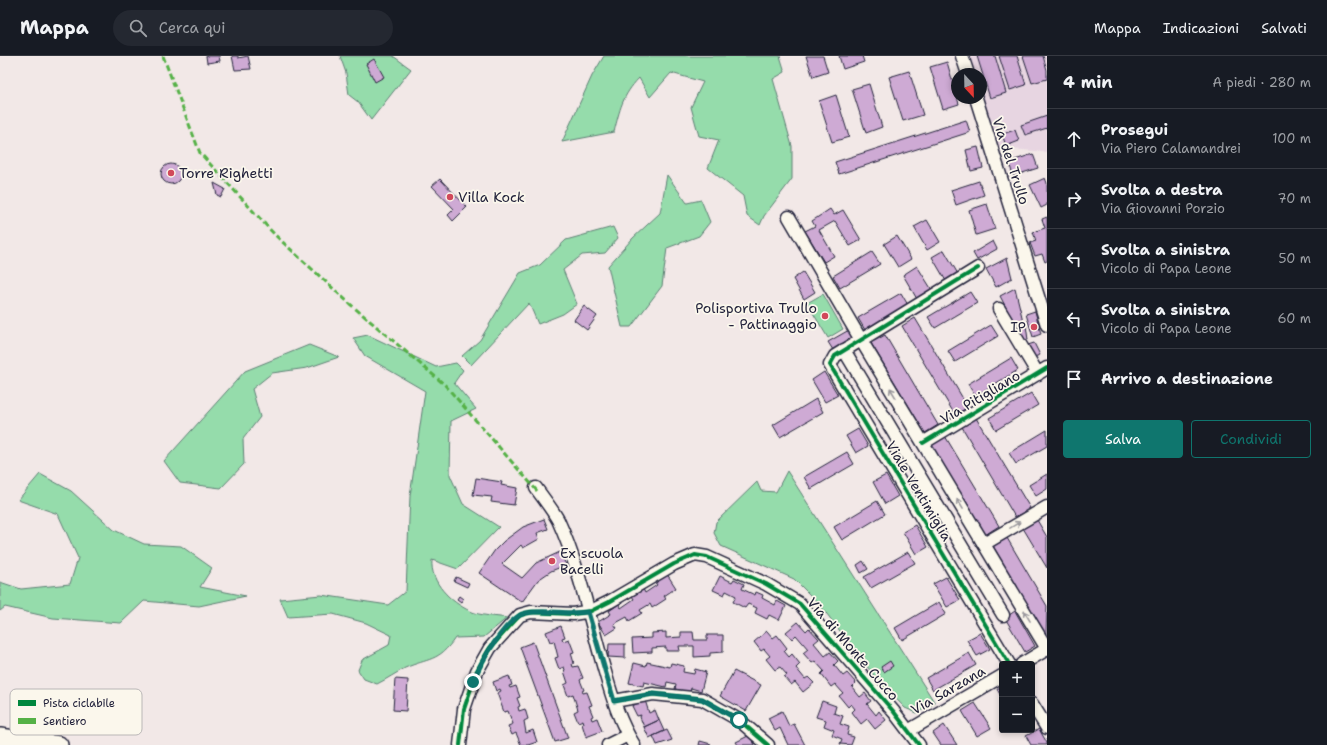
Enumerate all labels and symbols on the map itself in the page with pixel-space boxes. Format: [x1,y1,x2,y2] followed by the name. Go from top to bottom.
[951,68,987,104] north arrow
[988,115,1034,207] street label: Via del Trullo
[179,164,273,182] place label: Torre Righetti
[166,168,176,178] marker: Torre Righetti
[458,188,525,206] place label: Villa Kock
[445,192,455,202] marker: Villa Kock
[695,299,817,333] place label: Polisportiva Trullo - Pattinaggio
[820,311,830,321] marker: Polisportiva Trullo - Pattinaggio
[1010,318,1026,336] place label: IP
[1029,322,1039,332] marker: IP
[937,366,1023,428] street label: Via Pitigliano
[888,387,896,399] one-way arrow
[882,438,956,545] street label: Viale Ventimiglia
[955,498,963,510] one-way arrow
[1009,521,1021,529] one-way arrow
[560,544,624,578] place label: Ex scuola Bacelli
[547,556,557,566] marker: Ex scuola Bacelli
[803,594,903,704] street label: Via di Monte Cucco
[1022,610,1030,622] one-way arrow
[908,661,989,719] street label: Via Sarzana
[464,673,482,691] route end
[10,689,142,735] legend
[43,696,115,711] text: Pista ciclabile
[730,711,748,729] route start
[43,714,87,729] text: Sentiero

